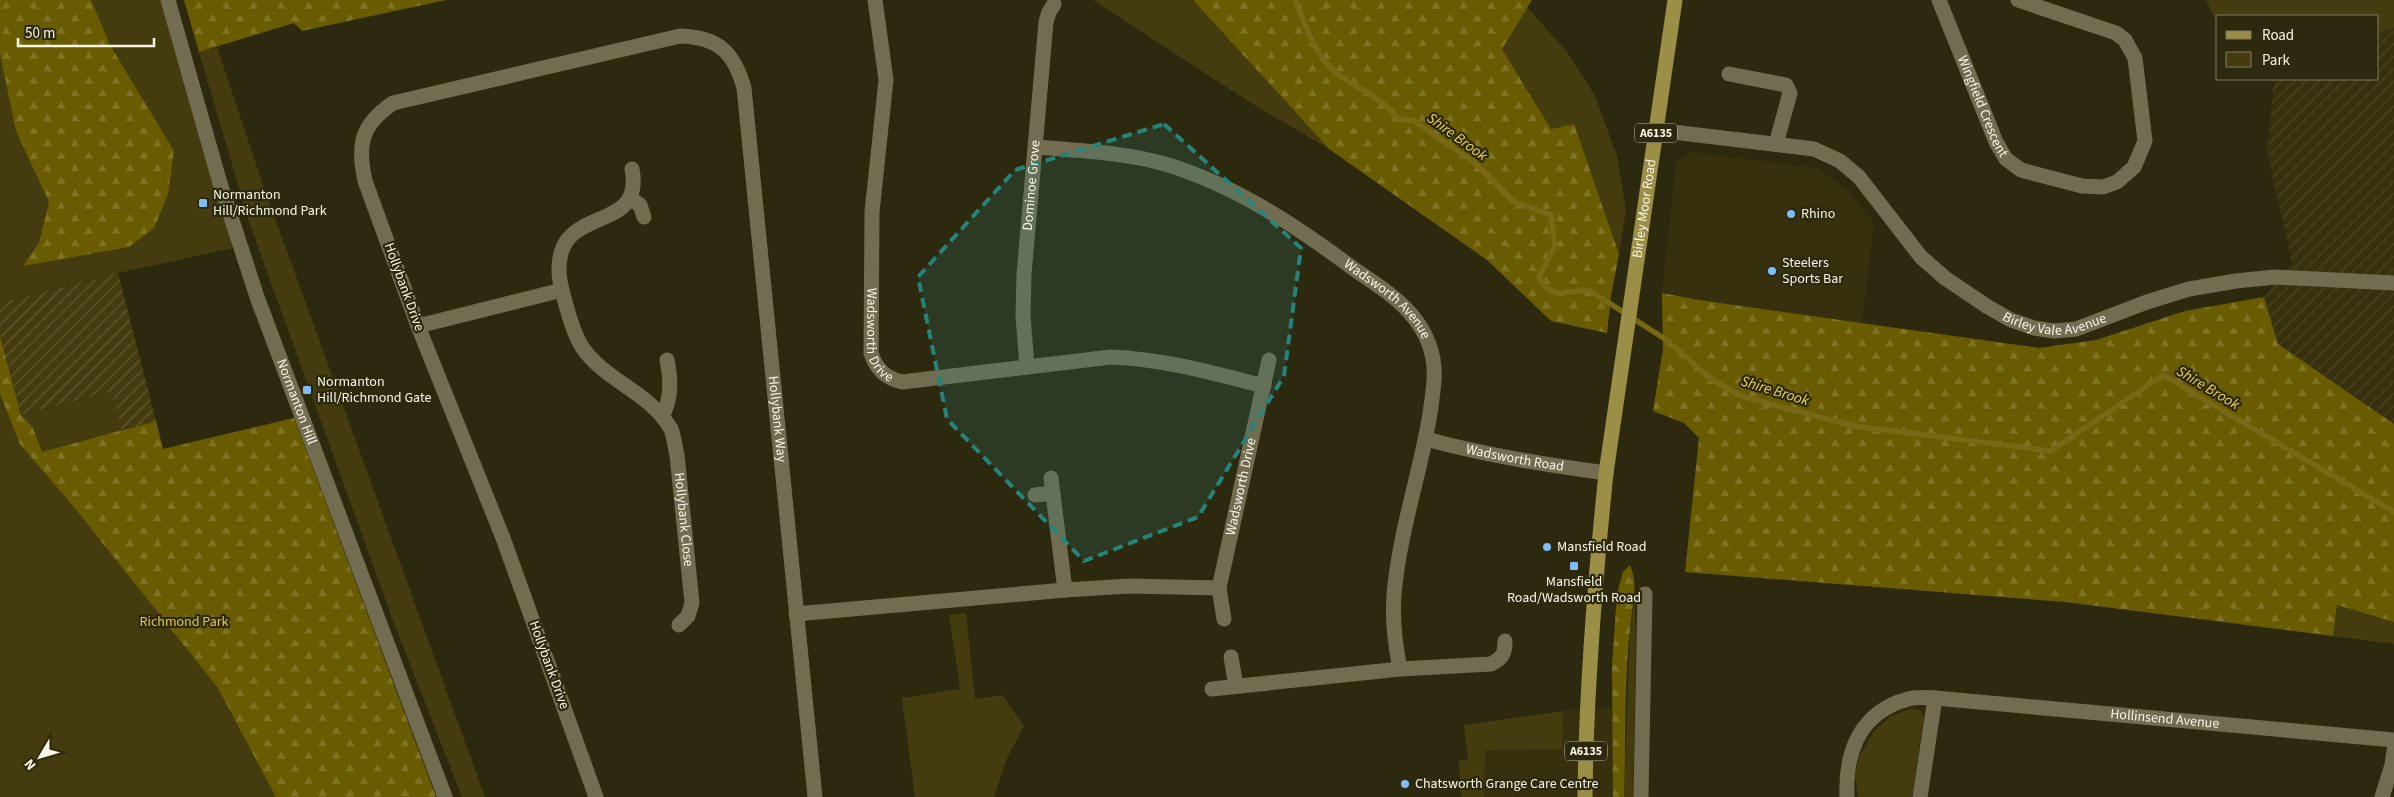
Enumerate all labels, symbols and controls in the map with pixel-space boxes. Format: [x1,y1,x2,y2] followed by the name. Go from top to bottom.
[18,15,154,47] scale bar
[2216,15,2379,80] legend
[25,23,55,44] text: 50 m
[2262,25,2294,46] text: Road
[2262,50,2291,71] text: Park
[1952,52,2013,161] street label: Wingfield Crescent
[1422,108,1492,167] water label: Shire Brook
[1635,124,1677,142] road number: A6135
[1018,139,1046,232] street label: Dominoe Grove
[1627,158,1662,259] street label: Birley Moor Road
[213,185,327,221] place label: Normanton Hill/Richmond Park
[197,197,209,209] marker: Normanton Hill/Richmond Park
[1801,204,1835,224] place label: Rhino
[1785,208,1797,220] marker: Rhino
[379,240,429,334] street label: Hollybank Drive
[1782,253,1843,289] place label: Steelers Sports Bar
[1339,255,1435,343] street label: Wadsworth Avenue
[1766,265,1778,277] marker: Steelers Sports Bar
[861,288,897,388] street label: Wadsworth Drive
[1999,307,2109,341] street label: Birley Vale Avenue
[271,356,322,448] street label: Normanton Hill
[2172,361,2244,416] water label: Shire Brook
[1738,371,1812,412] water label: Shire Brook
[317,372,431,408] place label: Normanton Hill/Richmond Gate
[763,375,791,464] street label: Hollybank Way
[301,384,313,396] marker: Normanton Hill/Richmond Gate
[1221,436,1262,538] street label: Wadsworth Drive
[1464,439,1565,477] street label: Wadsworth Road
[669,472,698,568] street label: Hollybank Close
[1557,537,1646,557] place label: Mansfield Road
[1541,541,1553,553] marker: Mansfield Road
[1568,560,1580,572] marker: Mansfield Road/Wadsworth Road
[1507,572,1641,608] place label: Mansfield Road/Wadsworth Road
[139,612,229,632] park label: Richmond Park
[524,618,574,712] street label: Hollybank Drive
[2109,704,2220,734] street label: Hollinsend Avenue
[15,732,65,782] north arrow
[1565,741,1607,760] road number: A6135
[20,755,41,774] text: N
[1415,774,1599,794] place label: Chatsworth Grange Care Centre
[1399,778,1411,790] marker: Chatsworth Grange Care Centre

